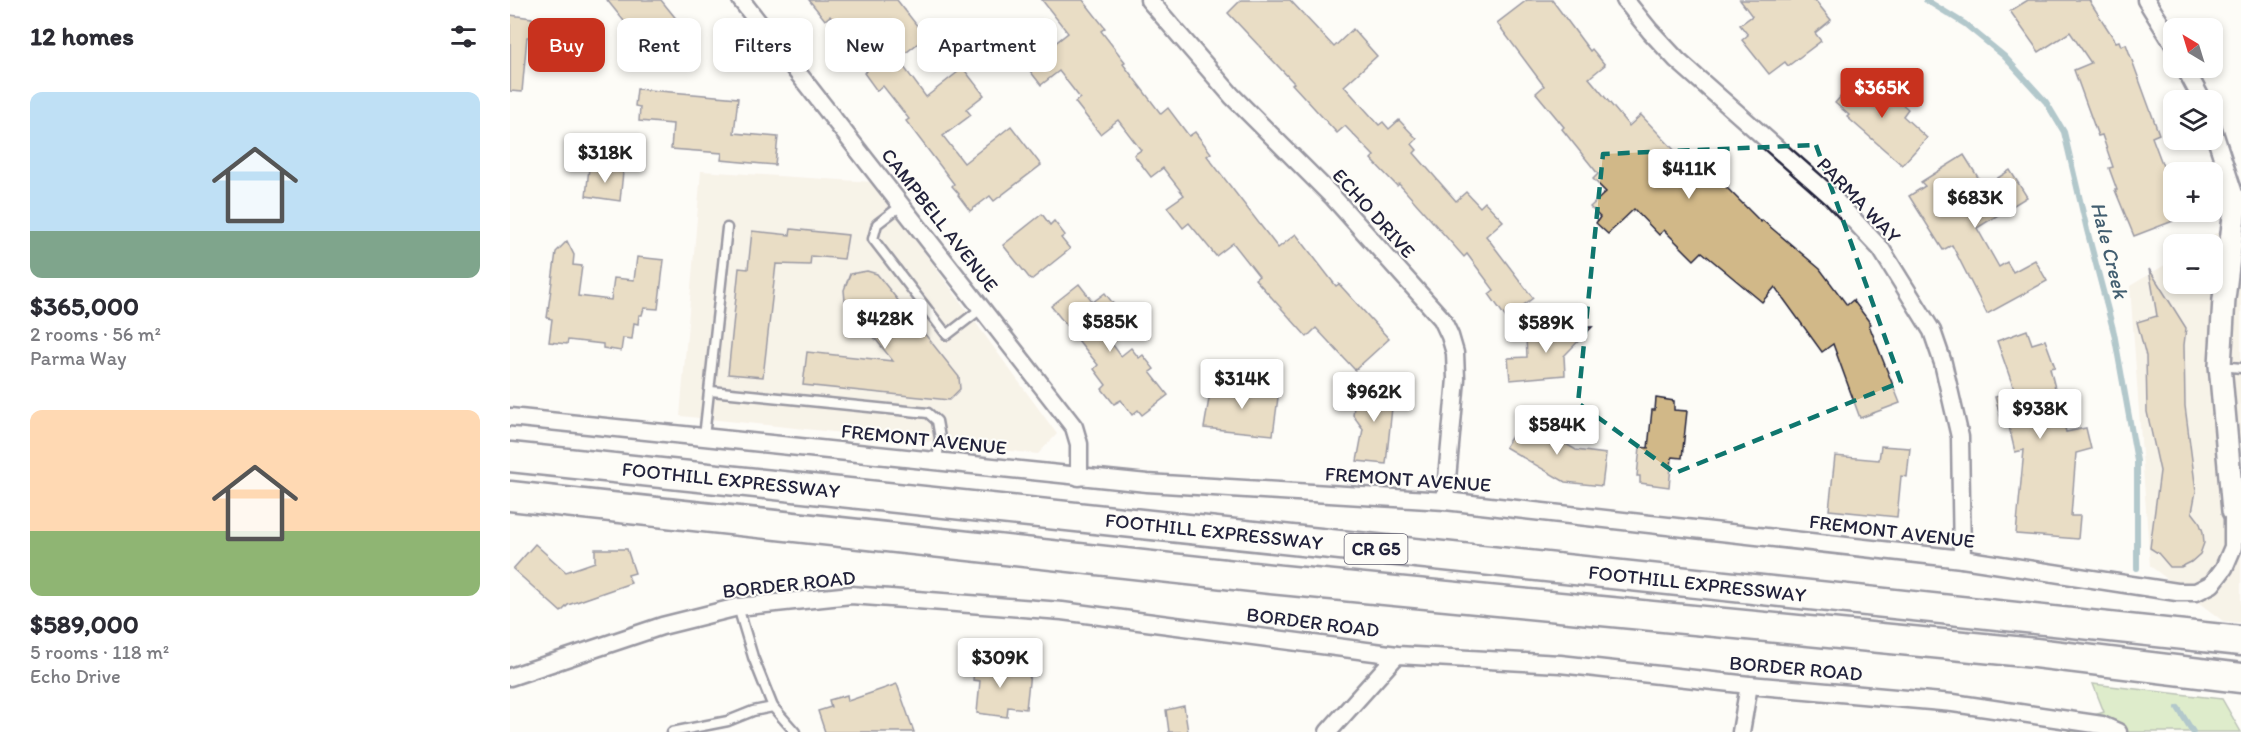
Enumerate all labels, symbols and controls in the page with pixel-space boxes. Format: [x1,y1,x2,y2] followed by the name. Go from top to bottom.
[528,18,605,72] chip: Buy
[617,18,701,72] chip: Rent
[713,18,813,72] chip: Filters
[825,18,905,72] chip: New
[917,18,1057,72] chip: Apartment
[2163,18,2223,78] north arrow
[2163,18,2223,294] map controls
[30,20,134,52] text: 12 homes
[447,20,480,53] icon: filters
[1840,68,1924,119] pin: $365K
[1855,75,1909,99] text: $365K
[2163,90,2223,150] button: layers
[201,131,309,239] icon: home
[563,133,647,184] pin: $318K
[578,140,632,164] text: $318K
[876,143,1004,297] street label: CAMPBELL AVENUE
[1647,149,1731,200] pin: $411K
[1812,152,1906,248] street label: PARMA WAY
[1662,156,1716,180] text: $411K
[2163,162,2223,222] button: +
[1328,163,1420,263] street label: ECHO DRIVE
[1933,178,2017,229] pin: $683K
[1947,185,2003,209] text: $683K
[2086,199,2134,302] water label: Hale Creek
[2163,234,2223,294] button: −
[30,290,139,322] text: $365,000
[843,299,927,350] pin: $428K
[1068,302,1152,353] pin: $585K
[1504,303,1588,354] pin: $589K
[857,306,913,330] text: $428K
[1083,309,1137,333] text: $585K
[1519,310,1573,334] text: $589K
[30,322,161,346] text: 2 rooms · 56 m²
[30,346,127,370] text: Parma Way
[1200,359,1284,410] pin: $314K
[1214,366,1270,390] text: $314K
[1332,372,1416,423] pin: $962K
[1347,379,1401,403] text: $962K
[1998,389,2082,440] pin: $938K
[2012,396,2068,420] text: $938K
[1515,405,1599,456] pin: $584K
[1529,412,1585,436] text: $584K
[840,418,1008,460] street label: FREMONT AVENUE
[201,449,309,557] icon: home
[621,457,842,503] street label: FOOTHILL EXPRESSWAY
[1324,461,1492,497] street label: FREMONT AVENUE
[1104,508,1325,555] street label: FOOTHILL EXPRESSWAY
[1808,509,1976,553] street label: FREMONT AVENUE
[1344,534,1408,564] road number: CR G5
[1587,560,1808,607] street label: FOOTHILL EXPRESSWAY
[721,565,857,603] street label: BORDER ROAD
[1245,602,1381,642] street label: BORDER ROAD
[30,608,139,640] text: $589,000
[958,638,1042,689] pin: $309K
[30,640,169,664] text: 5 rooms · 118 m²
[972,645,1028,669] text: $309K
[1728,650,1864,686] street label: BORDER ROAD
[30,664,121,688] text: Echo Drive

